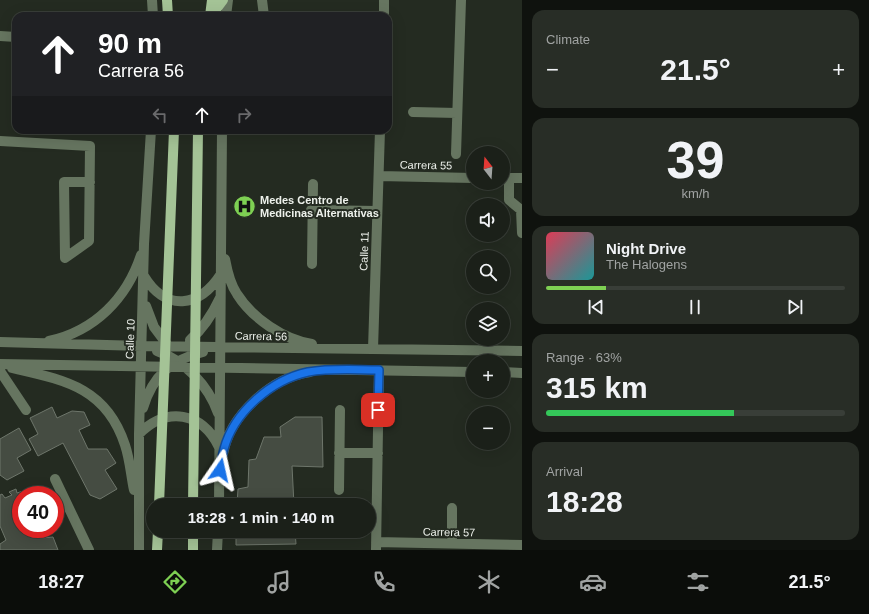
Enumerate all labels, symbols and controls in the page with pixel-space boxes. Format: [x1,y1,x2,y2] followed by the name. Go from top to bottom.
[32,28,84,80] icon: ahead
[98,28,162,59] text: 90 m
[546,32,590,47] text: Climate
[660,53,731,86] text: 21.5°
[546,57,559,82] text: −
[832,57,845,82] text: +
[98,61,184,81] text: Carrera 56
[149,104,171,126] icon: left
[191,104,213,126] icon: ahead
[233,104,255,126] icon: right
[667,131,724,189] text: 39
[466,146,510,190] north arrow
[466,146,510,450] map controls
[400,159,452,171] street label: Carrera 55
[681,186,710,201] text: km/h
[232,193,258,219] hospital icon: Medes Centro de Medicinas Alternativas
[260,194,379,219] place label: Medes Centro de Medicinas Alternativas
[466,198,510,242] button: sound
[357,231,371,271] street label: Calle 11
[606,240,686,257] text: Night Drive
[466,250,510,294] button: search
[606,257,687,272] text: The Halogens
[585,296,607,318] icon: previous
[684,296,706,318] icon: pause
[784,296,806,318] icon: next
[466,302,510,346] button: layers
[123,319,137,359] street label: Calle 10
[235,330,287,342] street label: Carrera 56
[546,350,622,365] text: Range · 63%
[466,354,510,398] button: +
[546,371,648,404] text: 315 km
[361,393,395,427] pin
[367,399,389,421] icon: arrive
[466,406,510,450] button: −
[199,449,241,491] position arrow
[546,464,583,479] text: Arrival
[546,485,623,518] text: 18:28
[12,486,64,538] speed limit sign: 40
[188,509,334,526] text: 18:28 · 1 min · 140 m
[423,526,475,538] street label: Carrera 57
[161,568,189,596] icon: directions
[265,568,293,596] icon: music
[370,568,398,596] icon: phone
[475,568,503,596] icon: climate
[579,568,607,596] icon: car
[684,568,712,596] icon: filters
[38,572,84,592] text: 18:27
[788,572,831,592] text: 21.5°

